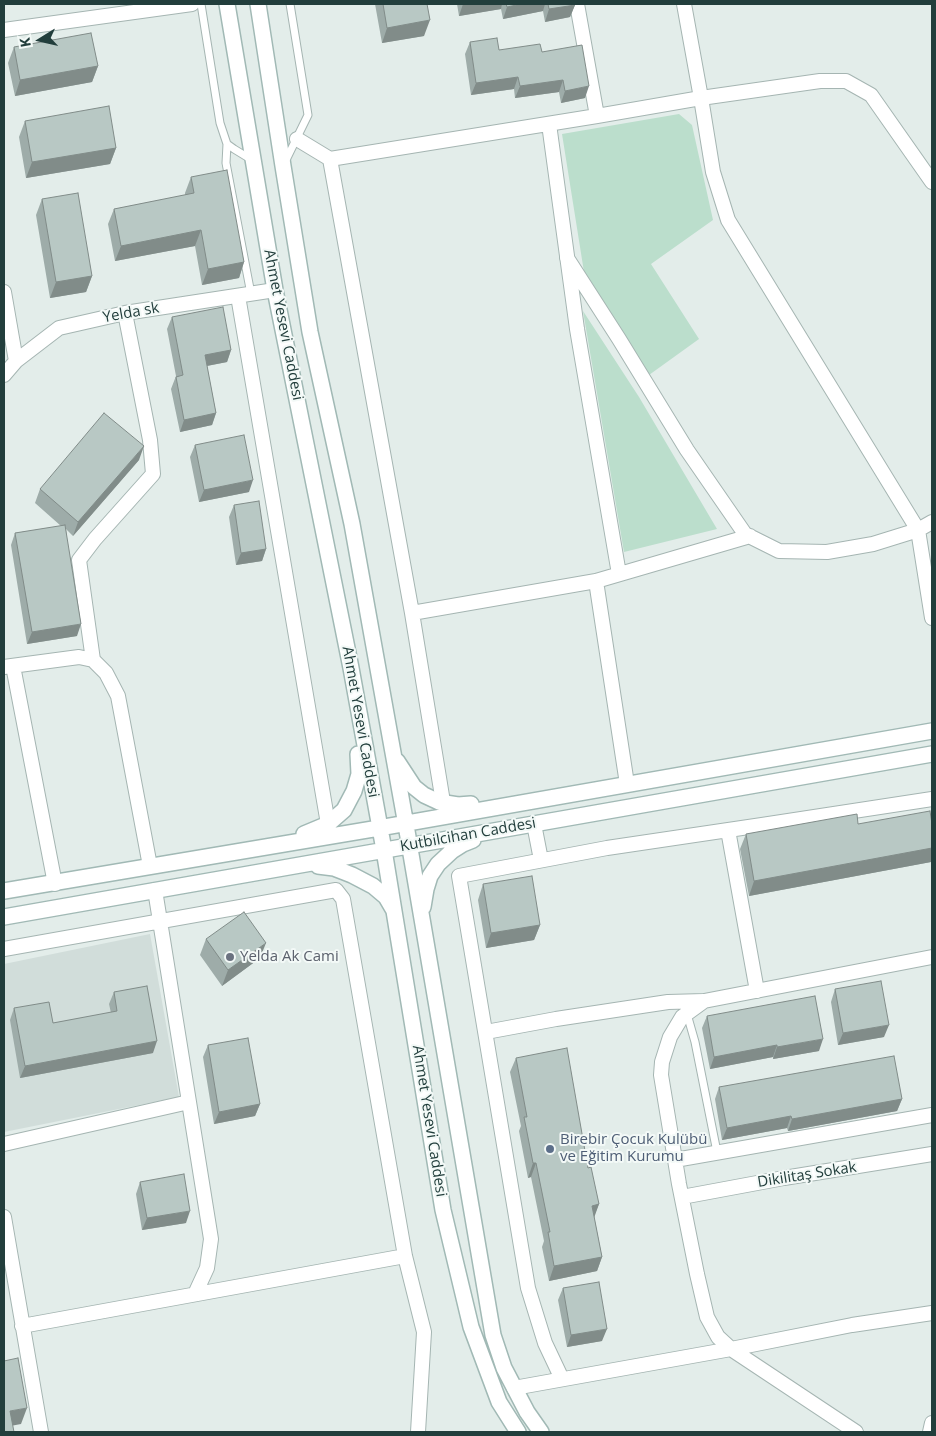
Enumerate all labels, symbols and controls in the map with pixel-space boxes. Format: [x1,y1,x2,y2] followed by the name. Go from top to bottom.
[15,15,65,65] north arrow
[15,36,35,49] text: K
[260,248,306,402] street label: Ahmet Yesevi Caddesi
[101,299,161,327] street label: Yelda sk
[338,645,382,799] street label: Ahmet Yesevi Caddesi
[399,814,537,856] street label: Kutbilcihan Caddesi
[240,948,339,966] place label: Yelda Ak Cami
[224,951,236,963] marker: Yelda Ak Cami
[408,1044,450,1198] street label: Ahmet Yesevi Caddesi
[560,1131,707,1166] place label: Birebir Çocuk Kulübü ve Eğitim Kurumu
[544,1143,556,1155] marker: Birebir Çocuk Kulübü ve Eğitim Kurumu
[756,1158,858,1192] street label: Dikilitaş Sokak

